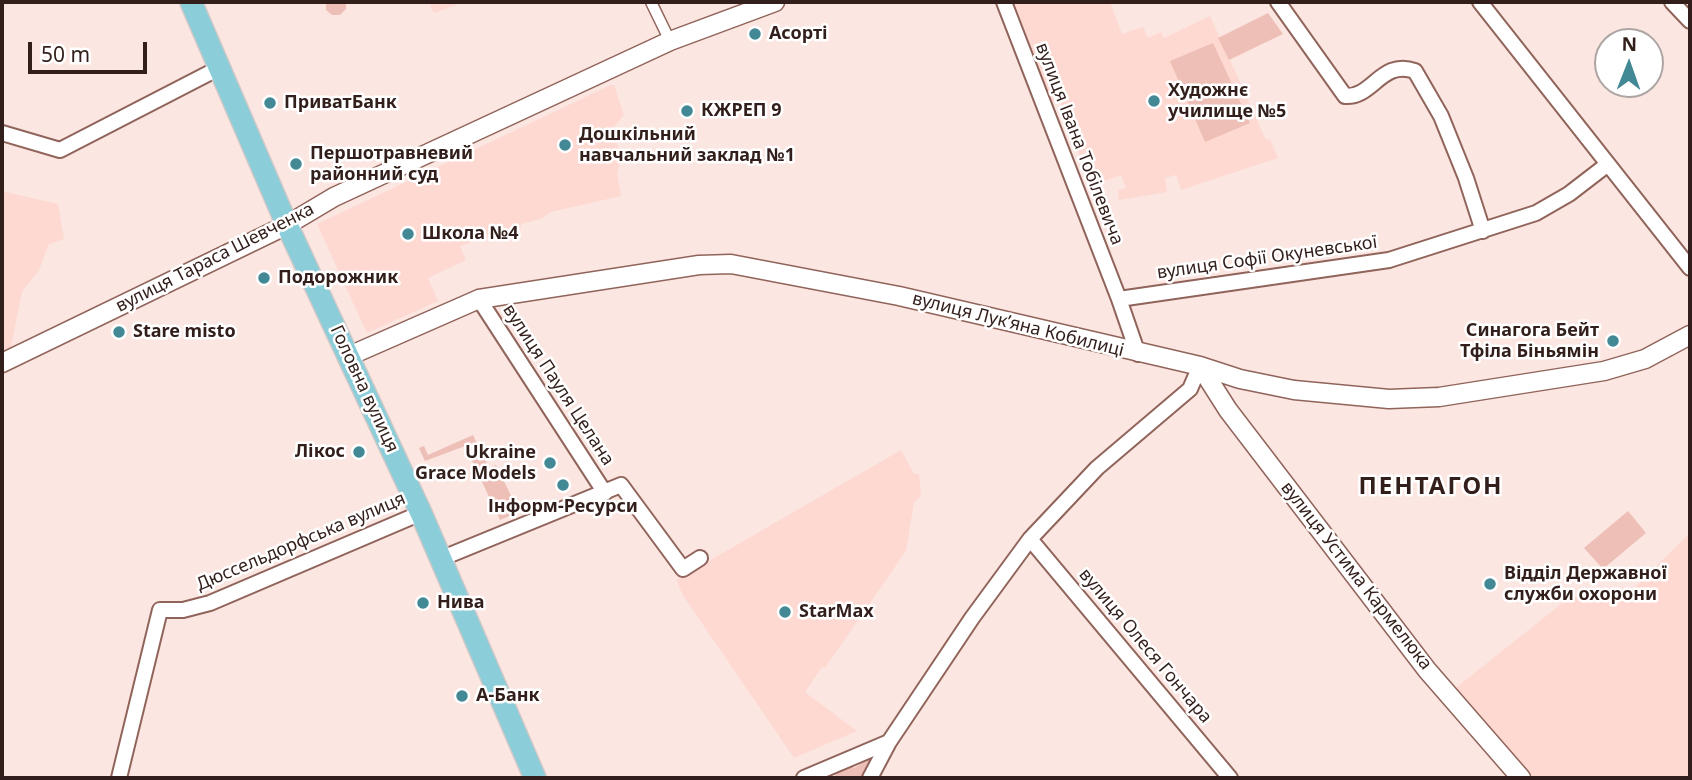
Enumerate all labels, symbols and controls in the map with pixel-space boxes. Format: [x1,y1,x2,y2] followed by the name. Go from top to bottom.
[769,23,828,45] place label: Асорті
[747,26,763,42] marker: Асорті
[32,28,150,72] scale bar
[1594,28,1664,98] north arrow
[1621,31,1637,57] text: N
[41,40,90,68] text: 50 m
[1030,40,1128,248] street label: вулиця Івана Тобілевича
[1168,80,1286,122] place label: Художнє училище №5
[284,92,397,114] place label: ПриватБанк
[1146,93,1162,109] marker: Художнє училище №5
[262,95,278,111] marker: ПриватБанк
[701,100,781,122] place label: КЖРЕП 9
[679,103,695,119] marker: КЖРЕП 9
[579,124,795,166] place label: Дошкільний навчальний заклад №1
[557,137,573,153] marker: Дошкільний навчальний заклад №1
[310,143,473,186] place label: Першотравневий районний суд
[288,156,304,172] marker: Першотравневий районний суд
[112,199,318,317] street label: вулиця Тараса Шевченка
[422,223,519,245] place label: Школа №4
[400,226,416,242] marker: Школа №4
[1155,232,1379,284] street label: вулиця Софії Окуневської
[278,267,398,289] place label: Подорожник
[256,270,272,286] marker: Подорожник
[910,288,1126,362] street label: вулиця Лукʼяна Кобилиці
[498,300,618,470] street label: вулиця Пауля Целана
[1460,320,1599,362] place label: Синагога Бейт Тфіла Біньямін
[133,321,236,343] place label: Stare misto
[325,322,403,456] street label: Головна вулиця
[111,324,127,340] marker: Stare misto
[1605,333,1621,349] marker: Синагога Бейт Тфіла Біньямін
[295,441,345,463] place label: Лікос
[415,442,536,484] place label: Ukraine Grace Models
[351,444,367,460] marker: Лікос
[542,455,558,471] marker: Ukraine Grace Models
[1359,473,1503,501] district label: ПЕНТАГОН
[555,477,571,493] marker: Інформ-Ресурси
[1276,478,1436,674] street label: вулиця Устима Кармелюка
[193,488,409,596] street label: Дюссельдорфська вулиця
[488,496,638,518] place label: Інформ-Ресурси
[1504,563,1667,606] place label: Відділ Державної служби охорони
[1074,564,1216,728] street label: вулиця Олеся Гончара
[1482,576,1498,592] marker: Відділ Державної служби охорони
[437,592,484,614] place label: Нива
[415,595,431,611] marker: Нива
[799,601,874,623] place label: StarMax
[777,604,793,620] marker: StarMax
[476,685,540,707] place label: А-Банк
[454,688,470,704] marker: А-Банк

